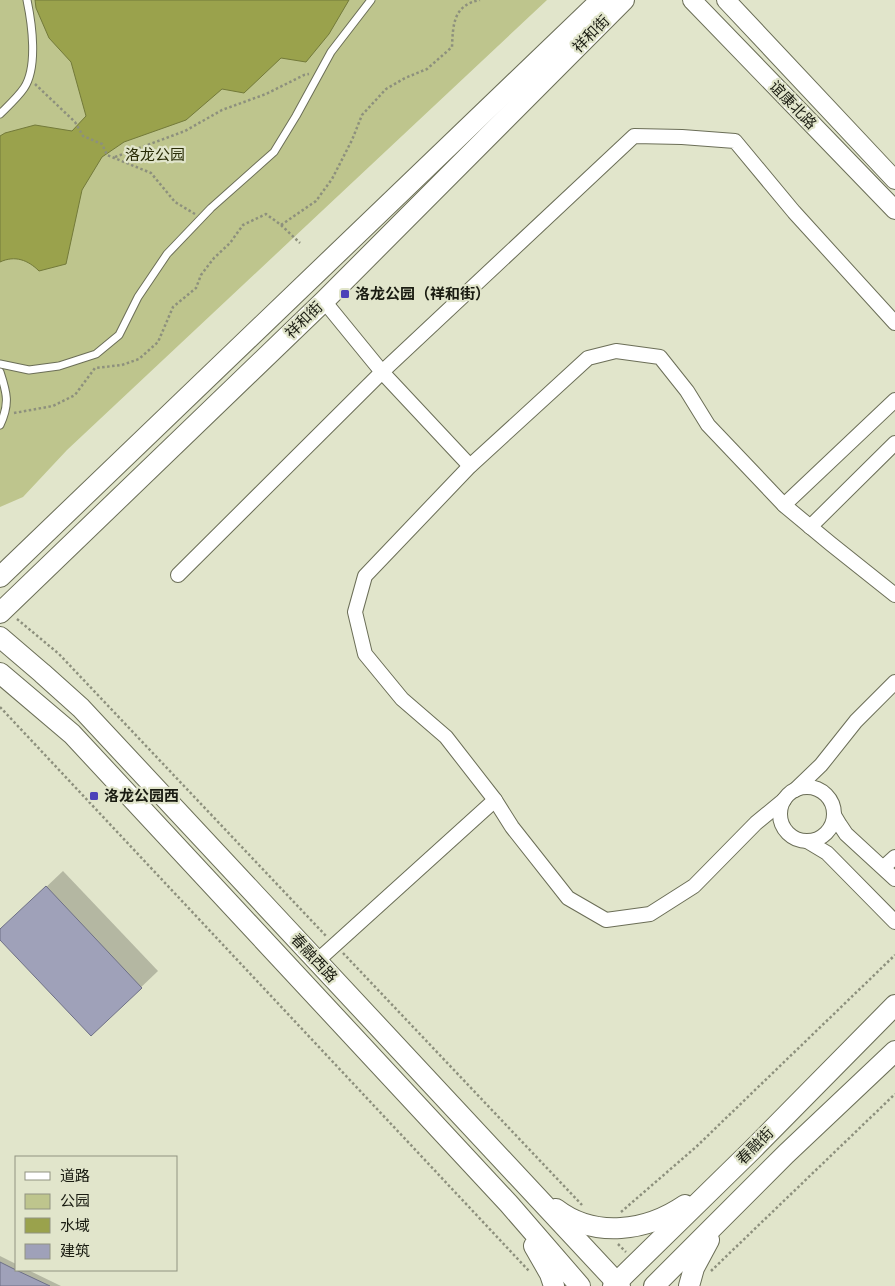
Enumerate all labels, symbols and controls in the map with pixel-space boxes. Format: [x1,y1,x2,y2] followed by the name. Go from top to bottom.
[569,12,613,56] street label: 祥和街
[766,77,820,133] street label: 谊康北路
[125,146,185,164] park label: 洛龙公园
[355,285,490,303] place label: 洛龙公园（祥和街）
[339,288,351,300] marker: 洛龙公园（祥和街）
[282,298,326,342] street label: 祥和街
[104,787,179,805] place label: 洛龙公园西
[88,790,100,802] marker: 洛龙公园西
[287,930,341,986] street label: 春融西路
[733,1124,777,1168] street label: 春融街
[15,1156,178,1271] legend
[60,1167,90,1185] text: 道路
[60,1192,90,1210] text: 公园
[60,1217,90,1235] text: 水域
[60,1242,90,1260] text: 建筑

